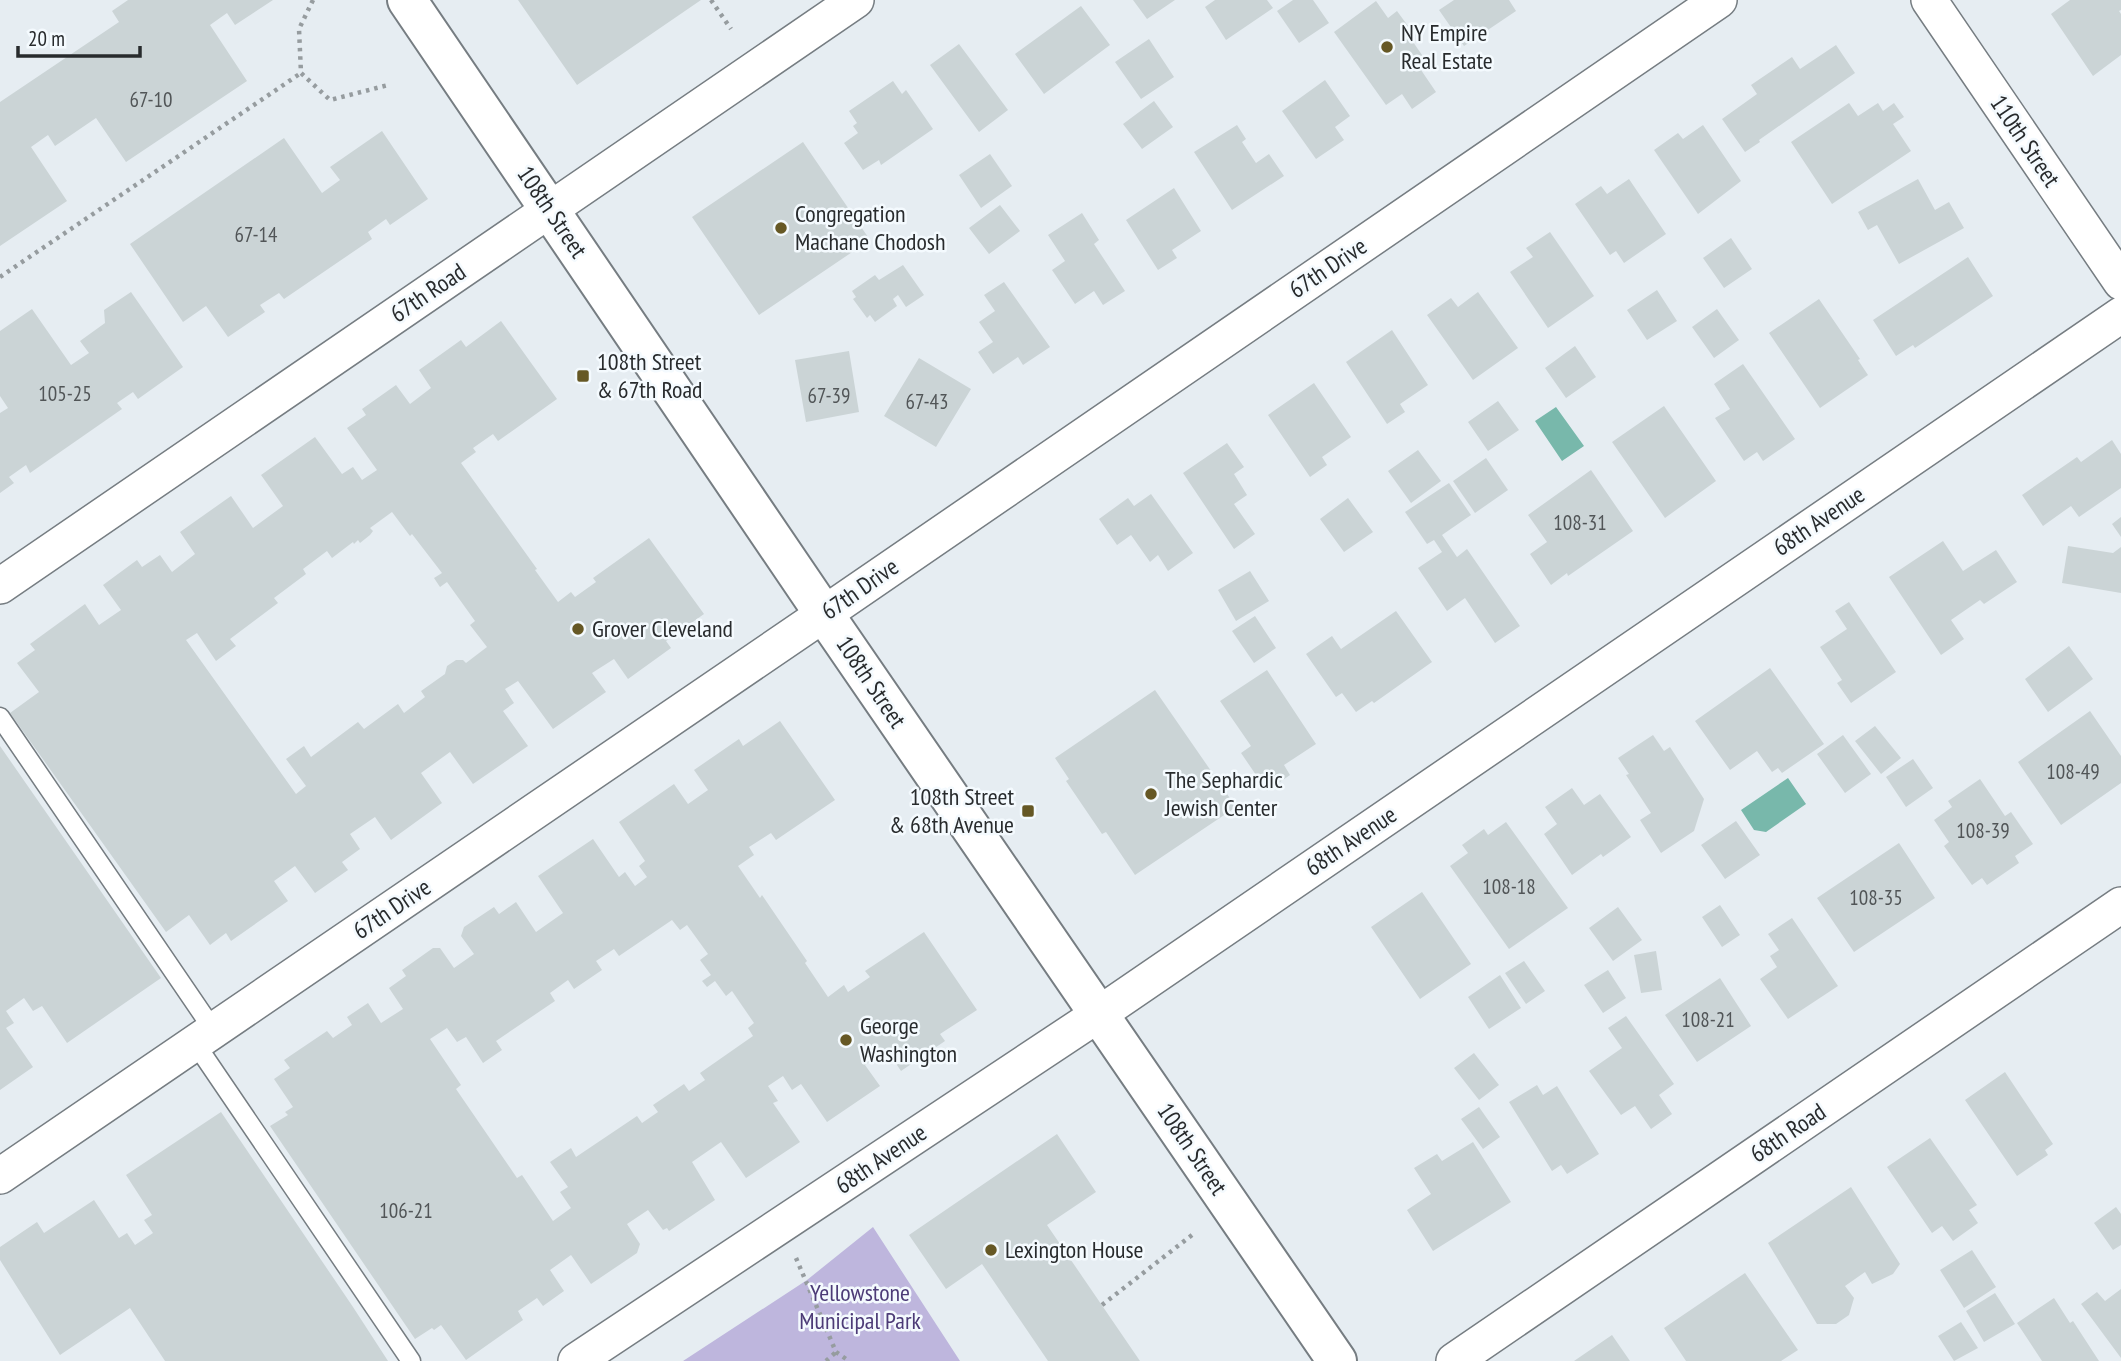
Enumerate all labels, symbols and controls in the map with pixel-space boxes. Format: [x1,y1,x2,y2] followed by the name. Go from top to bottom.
[18,14,140,58] scale bar
[1401,17,1493,76] place label: NY Empire Real Estate
[28,25,65,52] text: 20 m
[1379,39,1395,55] marker: NY Empire Real Estate
[130,86,172,113] house number: 67-10
[1983,89,2068,193] street label: 110th Street
[510,160,595,264] street label: 108th Street
[795,198,945,257] place label: Congregation Machane Chodosh
[773,220,789,236] marker: Congregation Machane Chodosh
[235,221,278,248] house number: 67-14
[1283,230,1373,305] street label: 67th Drive
[384,256,471,329] street label: 67th Road
[597,346,702,405] place label: 108th Street & 67th Road
[575,368,591,384] marker: 108th Street & 67th Road
[38,380,92,407] house number: 105-25
[808,382,850,409] house number: 67-39
[906,388,948,415] house number: 67-43
[1767,479,1870,562] street label: 68th Avenue
[1553,509,1607,536] house number: 108-31
[815,551,904,626] street label: 67th Drive
[592,613,733,644] place label: Grover Cleveland
[570,621,586,637] marker: Grover Cleveland
[829,630,914,734] street label: 108th Street
[2046,758,2100,785] house number: 108-49
[1164,764,1283,823] place label: The Sephardic Jewish Center
[889,781,1014,840] place label: 108th Street & 68th Avenue
[1143,786,1159,802] marker: The Sephardic Jewish Center
[1299,799,1402,882] street label: 68th Avenue
[1020,803,1036,819] marker: 108th Street & 68th Avenue
[1956,817,2010,844] house number: 108-39
[347,871,437,946] street label: 67th Drive
[1482,873,1536,900] house number: 108-18
[1849,884,1903,911] house number: 108-35
[1681,1006,1735,1033] house number: 108-21
[860,1010,957,1069] place label: George Washington
[838,1032,854,1048] marker: George Washington
[1744,1096,1832,1169] street label: 68th Road
[1150,1097,1235,1201] street label: 108th Street
[829,1117,932,1200] street label: 68th Avenue
[379,1197,433,1224] house number: 106-21
[1005,1234,1143,1265] place label: Lexington House
[983,1242,999,1258] marker: Lexington House
[799,1277,921,1336] park label: Yellowstone Municipal Park

